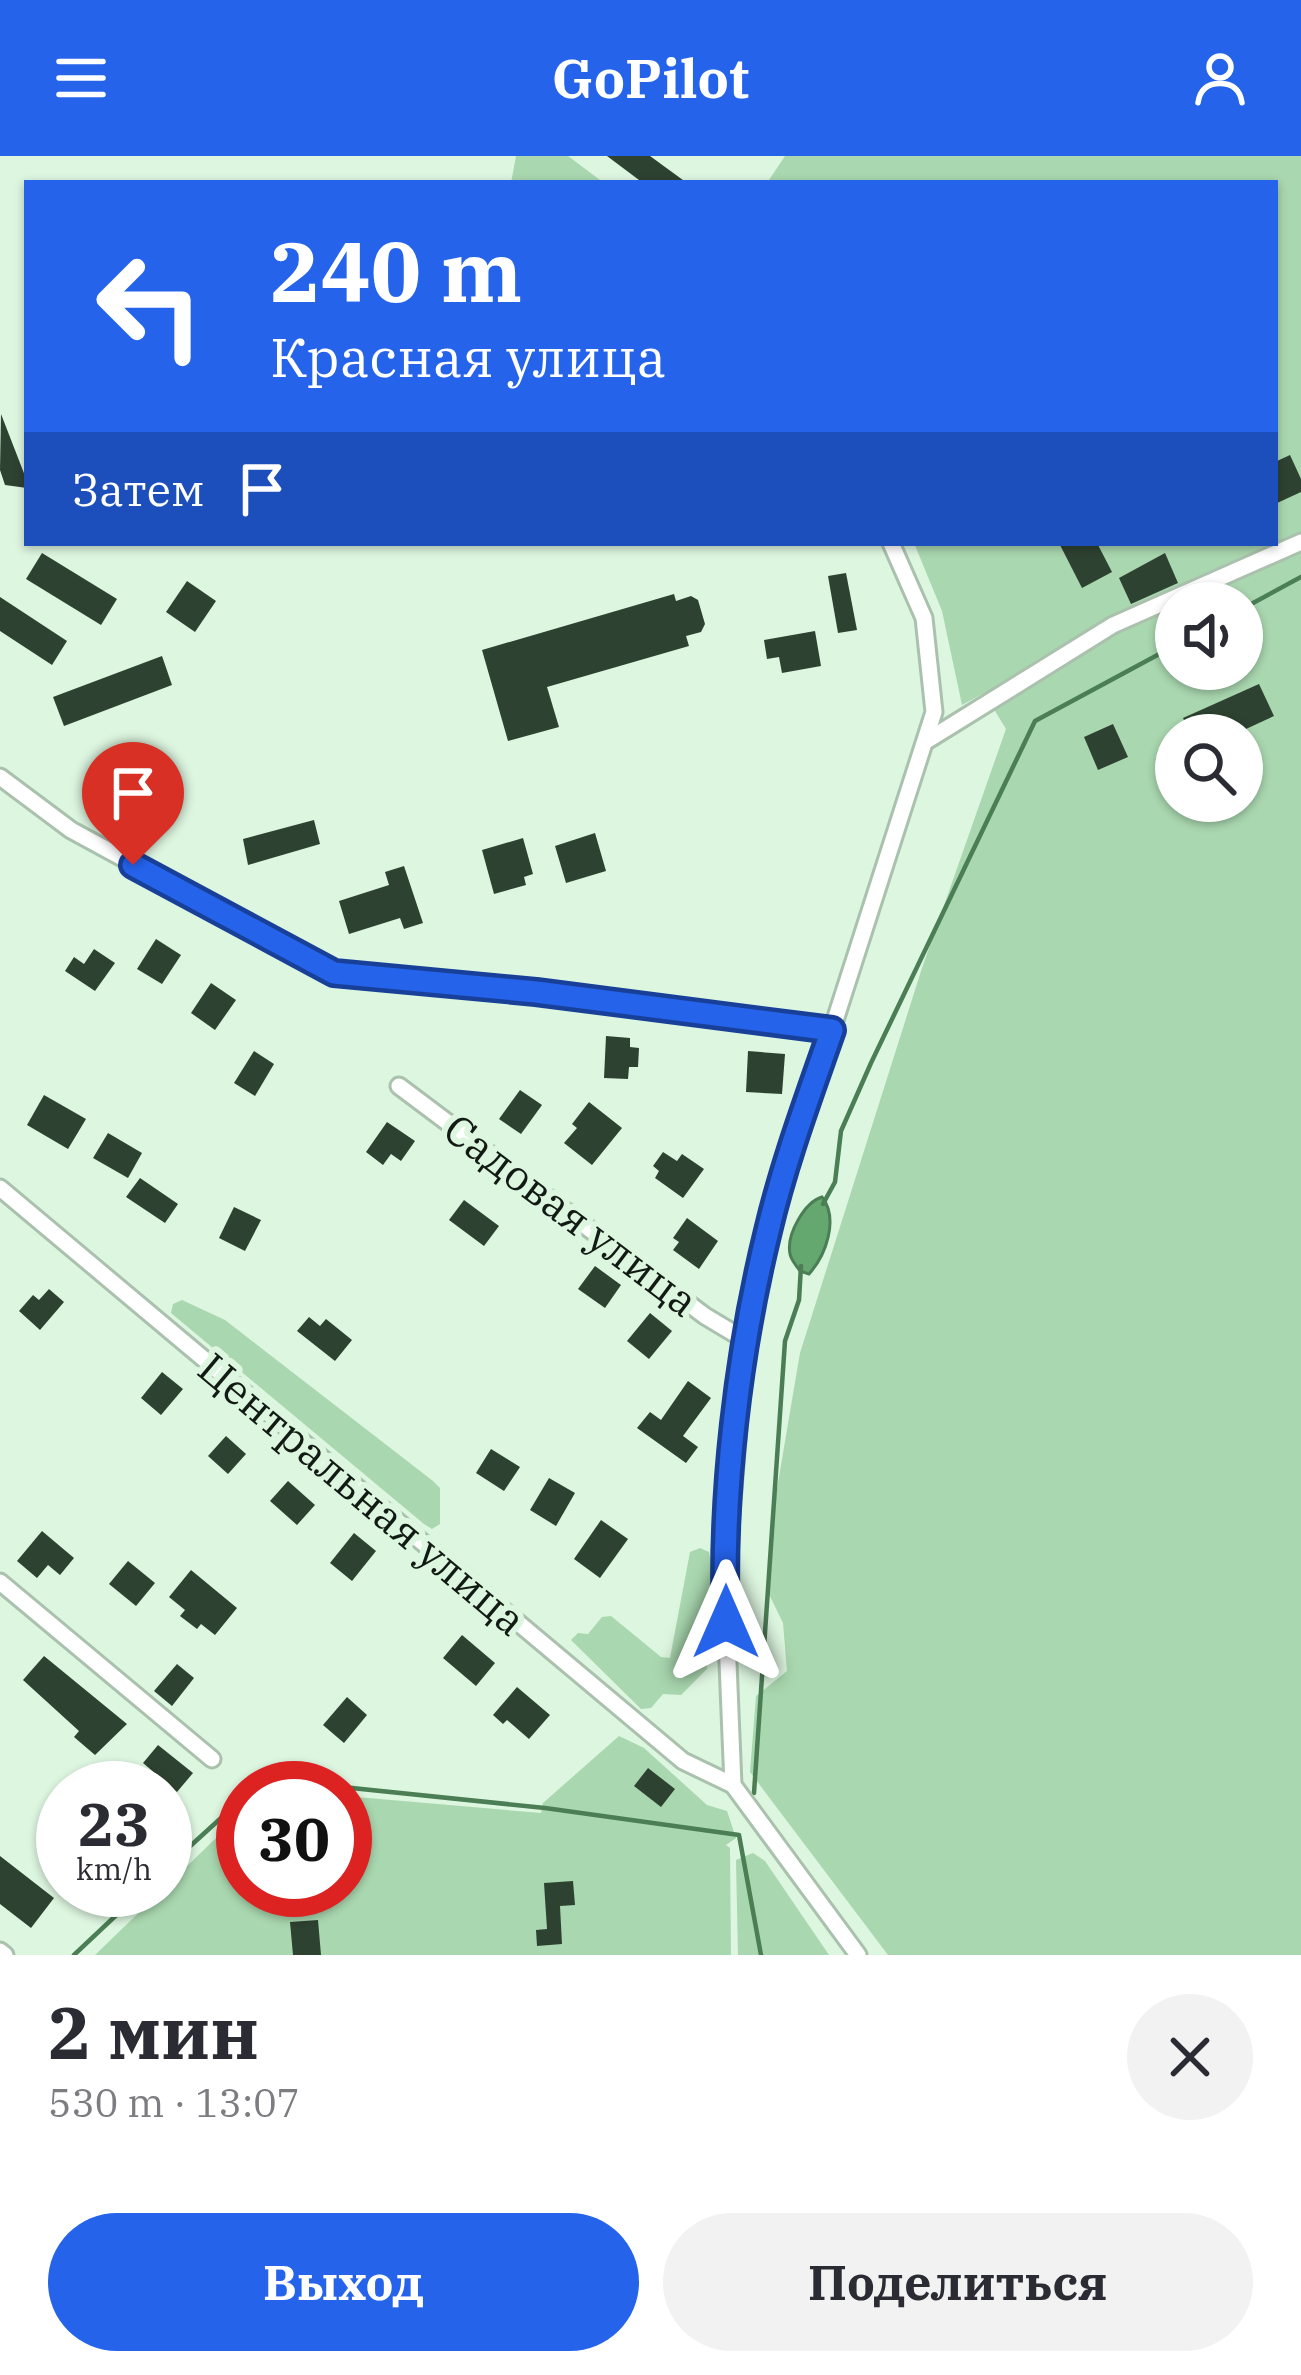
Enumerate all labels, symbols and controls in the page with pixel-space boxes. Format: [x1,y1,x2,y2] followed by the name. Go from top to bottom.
[552,43,749,113] text: GoPilot
[48,45,114,111] icon: menu
[1187,45,1253,111] icon: person
[270,216,522,325] text: 240 m
[72,228,228,384] icon: left
[270,322,666,392] text: Красная улица
[229,456,295,522] icon: arrive
[72,460,205,518] text: Затем
[1155,582,1263,822] map controls
[1155,582,1263,690] button: sound
[1155,714,1263,822] button: search
[82,742,184,865] pin
[100,760,166,826] icon: arrive
[433,1101,709,1328] street label: Садовая улица
[187,1340,537,1647] street label: Центральная улица
[663,1559,789,1685] position arrow
[216,1761,372,1917] speed limit sign: 30
[78,1784,150,1863] text: 23
[76,1849,152,1888] text: km/h
[48,1985,259,2079] text: 2 мин
[1127,1994,1253,2120] button: close
[48,2077,300,2128] text: 530 m · 13:07
[48,2213,639,2351] button: Выход
[663,2213,1253,2351] button: Поделиться

